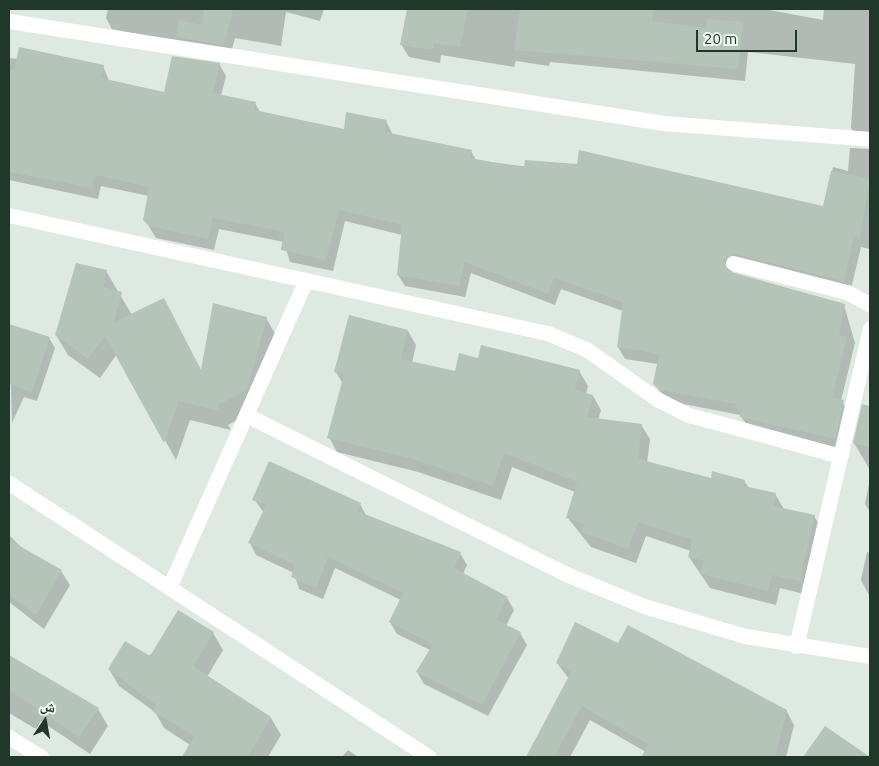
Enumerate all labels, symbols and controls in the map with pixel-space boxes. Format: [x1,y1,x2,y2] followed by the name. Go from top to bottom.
[699,20,800,52] scale bar
[704,30,737,47] text: 20 m
[20,696,70,746] north arrow
[39,697,57,716] text: ش

